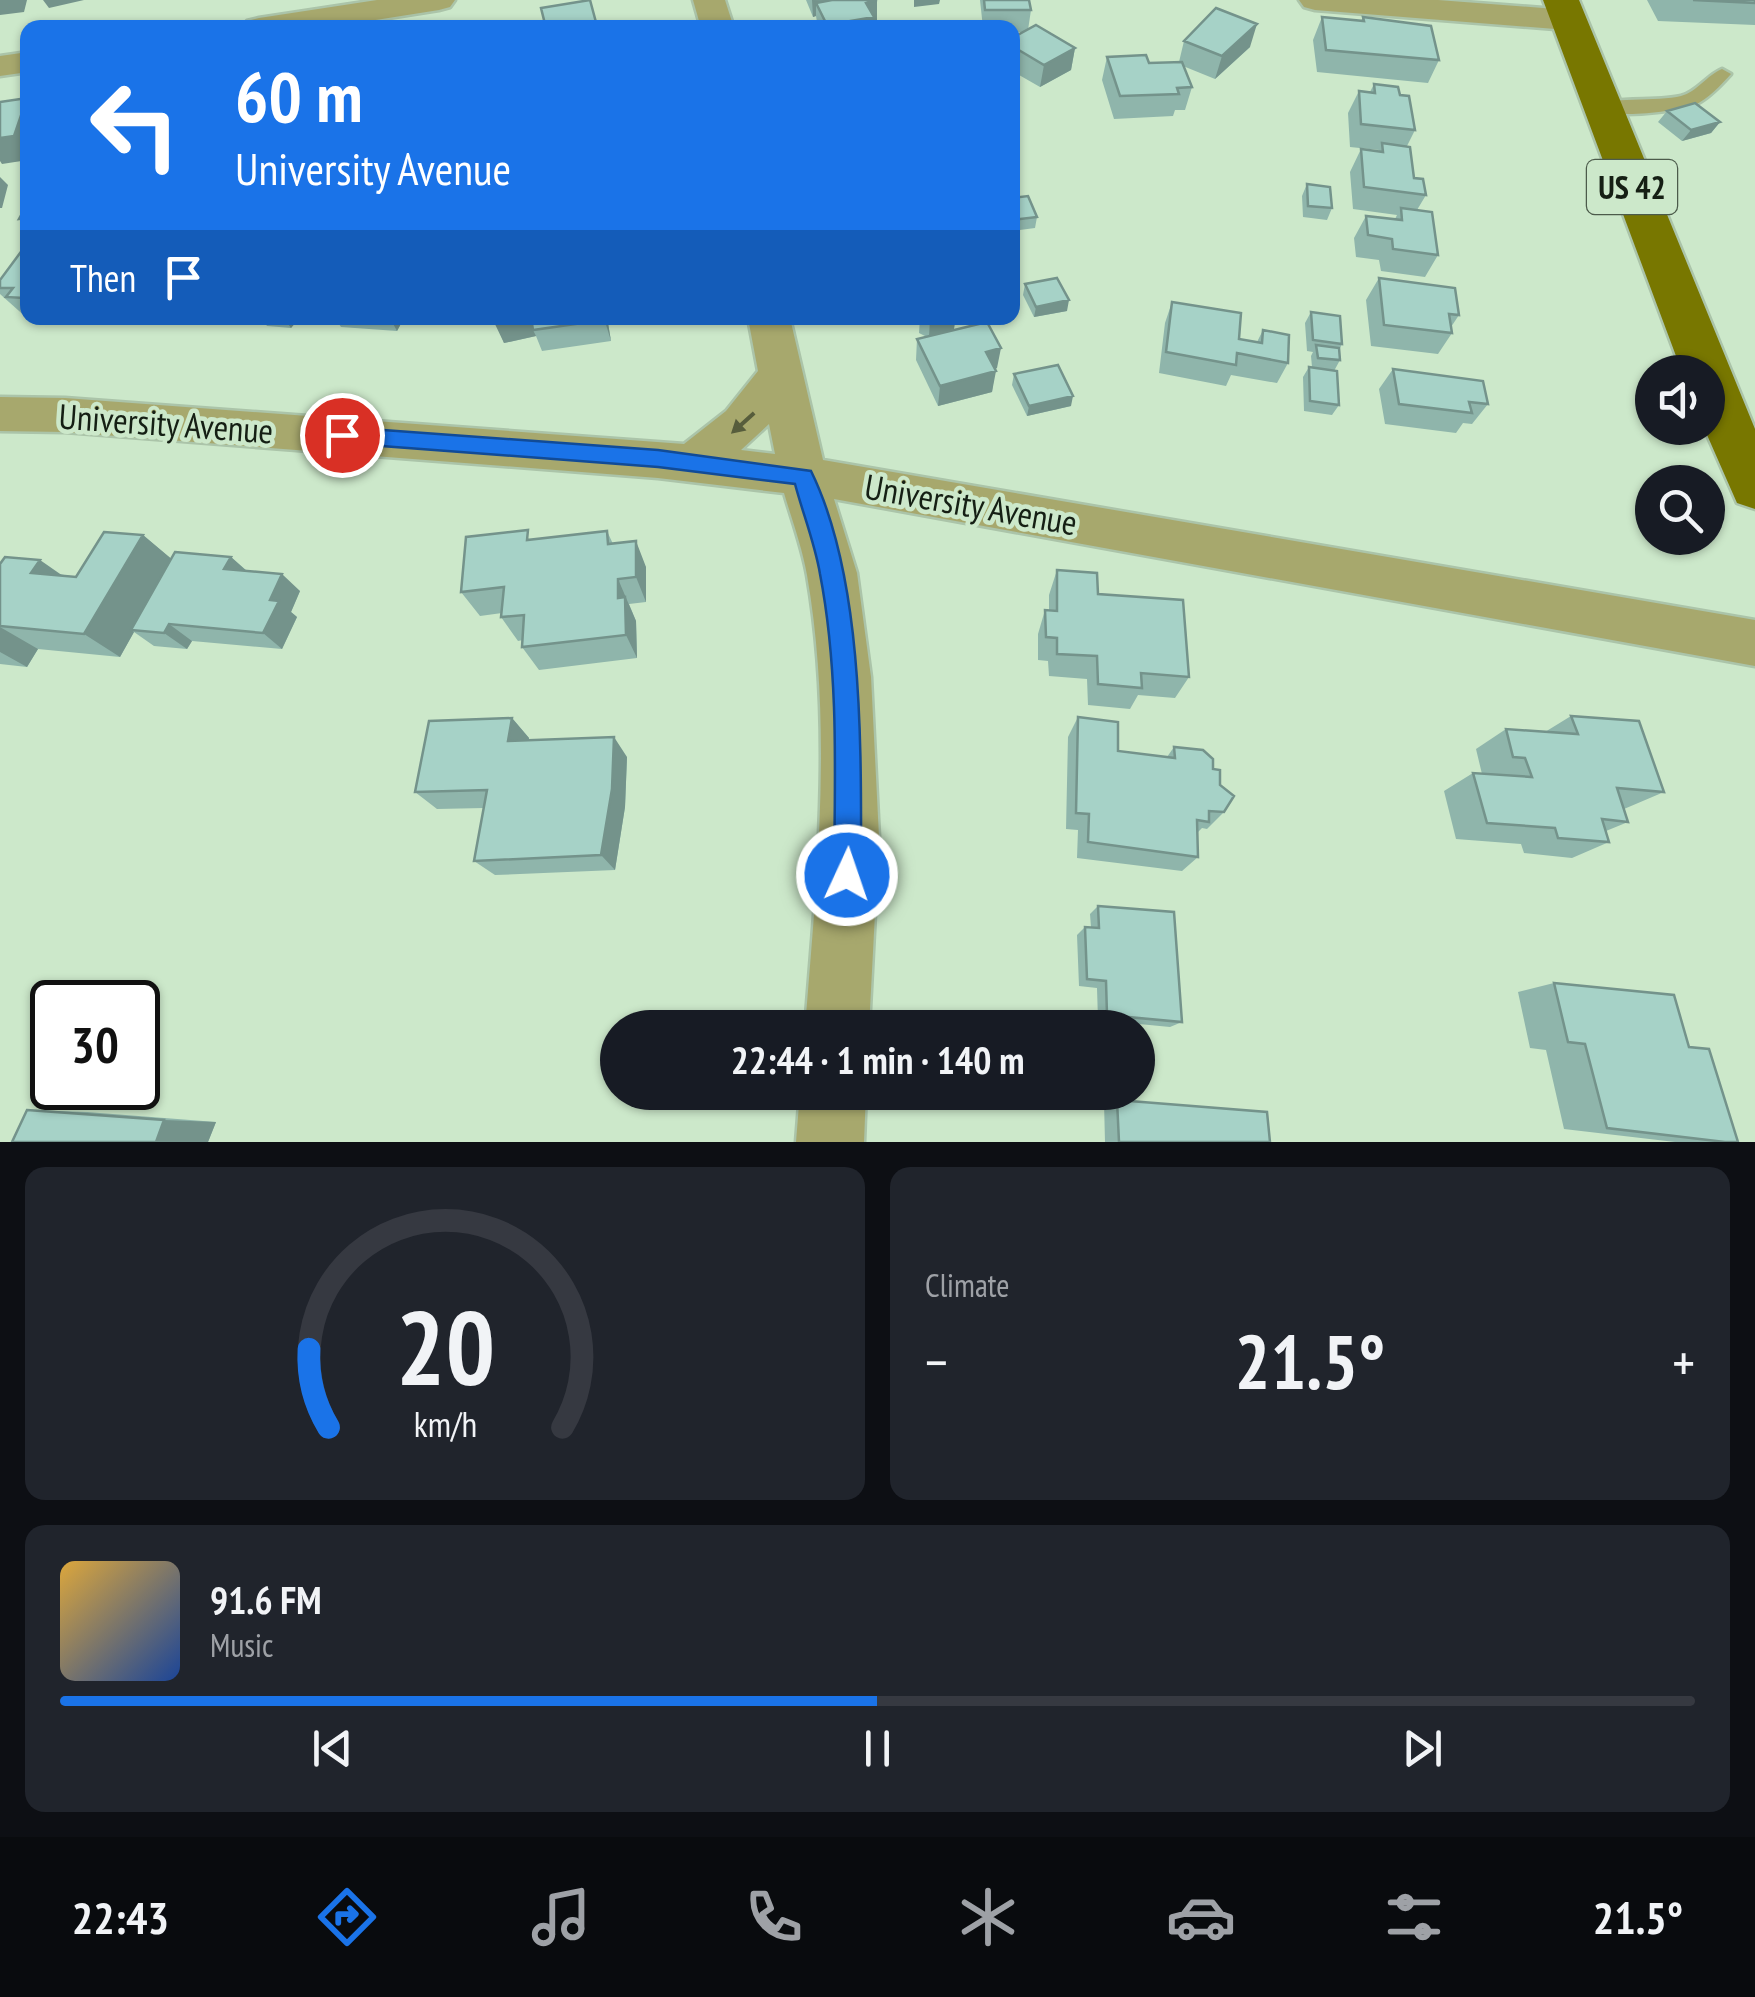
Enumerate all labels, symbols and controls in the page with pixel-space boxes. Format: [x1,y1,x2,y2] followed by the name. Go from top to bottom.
[235,51,363,141] text: 60 m
[70,60,200,190] icon: left
[235,139,511,197] text: University Avenue
[1587,160,1677,214] road number: US 42
[156,250,211,305] icon: arrive
[70,253,136,302] text: Then
[1635,355,1725,555] map controls
[1635,355,1725,445] button: sound
[57,393,275,453] street label: University Avenue
[300,393,385,478] pin
[315,408,370,463] icon: arrive
[731,412,756,434] one-way arrow
[861,463,1081,545] street label: University Avenue
[1635,465,1725,555] button: search
[795,823,899,927] position arrow
[30,980,160,1110] speed limit sign: 30
[731,1035,1024,1084] text: 22:44 · 1 min · 140 m
[925,1264,1009,1306] text: Climate
[395,1279,495,1414] text: 20
[1235,1313,1385,1410] text: 21.5°
[925,1326,948,1397] text: −
[1672,1326,1695,1397] text: +
[413,1401,477,1447] text: km/h
[210,1575,322,1624] text: 91.6 FM
[210,1624,273,1666] text: Music
[305,1721,360,1776] icon: previous
[850,1721,905,1776] icon: pause
[1395,1721,1450,1776] icon: next
[312,1882,382,1952] icon: directions
[526,1882,596,1952] icon: music
[739,1882,809,1952] icon: phone
[953,1882,1023,1952] icon: climate
[1166,1882,1236,1952] icon: car
[1379,1882,1449,1952] icon: filters
[72,1888,169,1946] text: 22:43
[1593,1888,1683,1946] text: 21.5°

